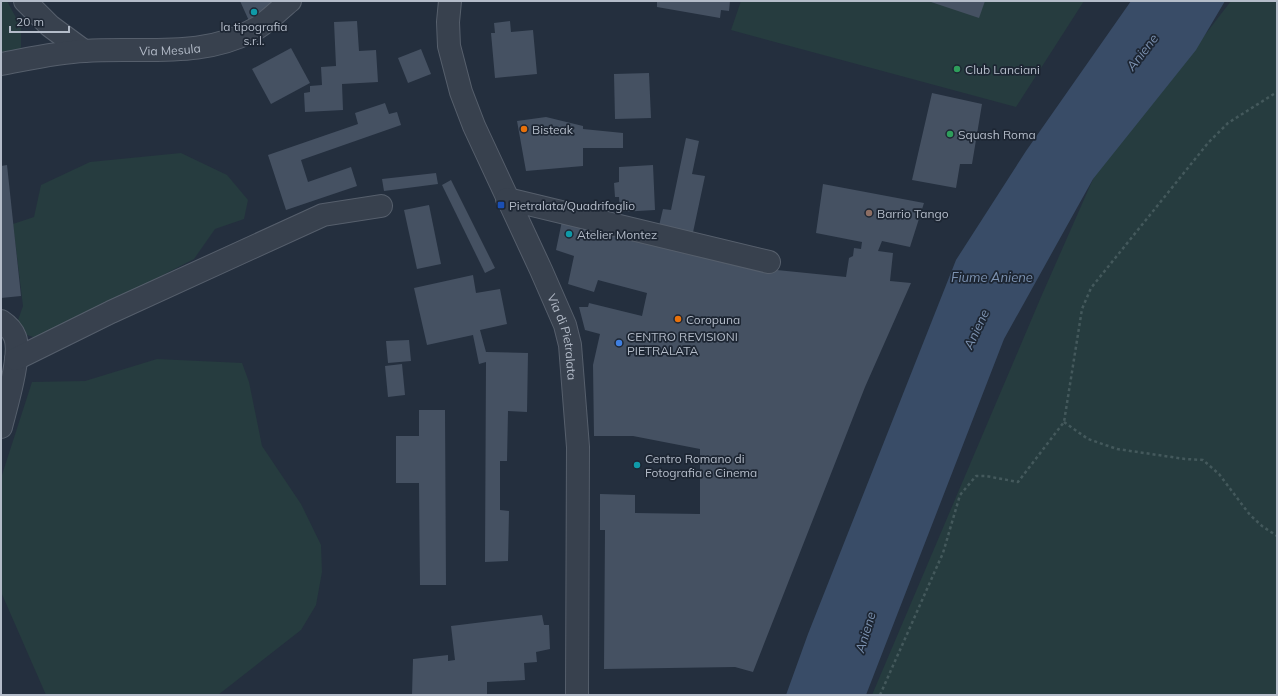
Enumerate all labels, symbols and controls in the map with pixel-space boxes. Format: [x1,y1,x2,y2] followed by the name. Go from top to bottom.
[249,7,259,17] marker: la tipografia s.r.l.
[10,8,69,34] scale bar
[16,14,44,29] text: 20 m
[220,19,288,48] place label: la tipografia s.r.l.
[1122,31,1161,74] water label: Aniene
[139,40,201,58] street label: Via Mesula
[965,62,1040,77] place label: Club Lanciani
[952,64,962,74] marker: Club Lanciani
[532,122,574,137] place label: Bisteak
[519,124,529,134] marker: Bisteak
[958,127,1036,142] place label: Squash Roma
[945,129,955,139] marker: Squash Roma
[509,198,635,213] place label: Pietralata/Quadrifoglio
[496,200,506,210] marker: Pietralata/Quadrifoglio
[877,206,949,221] place label: Barrio Tango
[864,208,874,218] marker: Barrio Tango
[577,227,657,242] place label: Atelier Montez
[564,229,574,239] marker: Atelier Montez
[951,269,1033,285] water label: Fiume Aniene
[545,291,580,381] street label: Via di Pietralata
[959,307,992,352] water label: Aniene
[686,312,740,327] place label: Coropuna
[673,314,683,324] marker: Coropuna
[627,329,738,358] place label: CENTRO REVISIONI PIETRALATA
[614,338,624,348] marker: CENTRO REVISIONI PIETRALATA
[645,451,757,480] place label: Centro Romano di Fotografia e Cinema
[632,460,642,470] marker: Centro Romano di Fotografia e Cinema
[851,610,879,655] water label: Aniene

